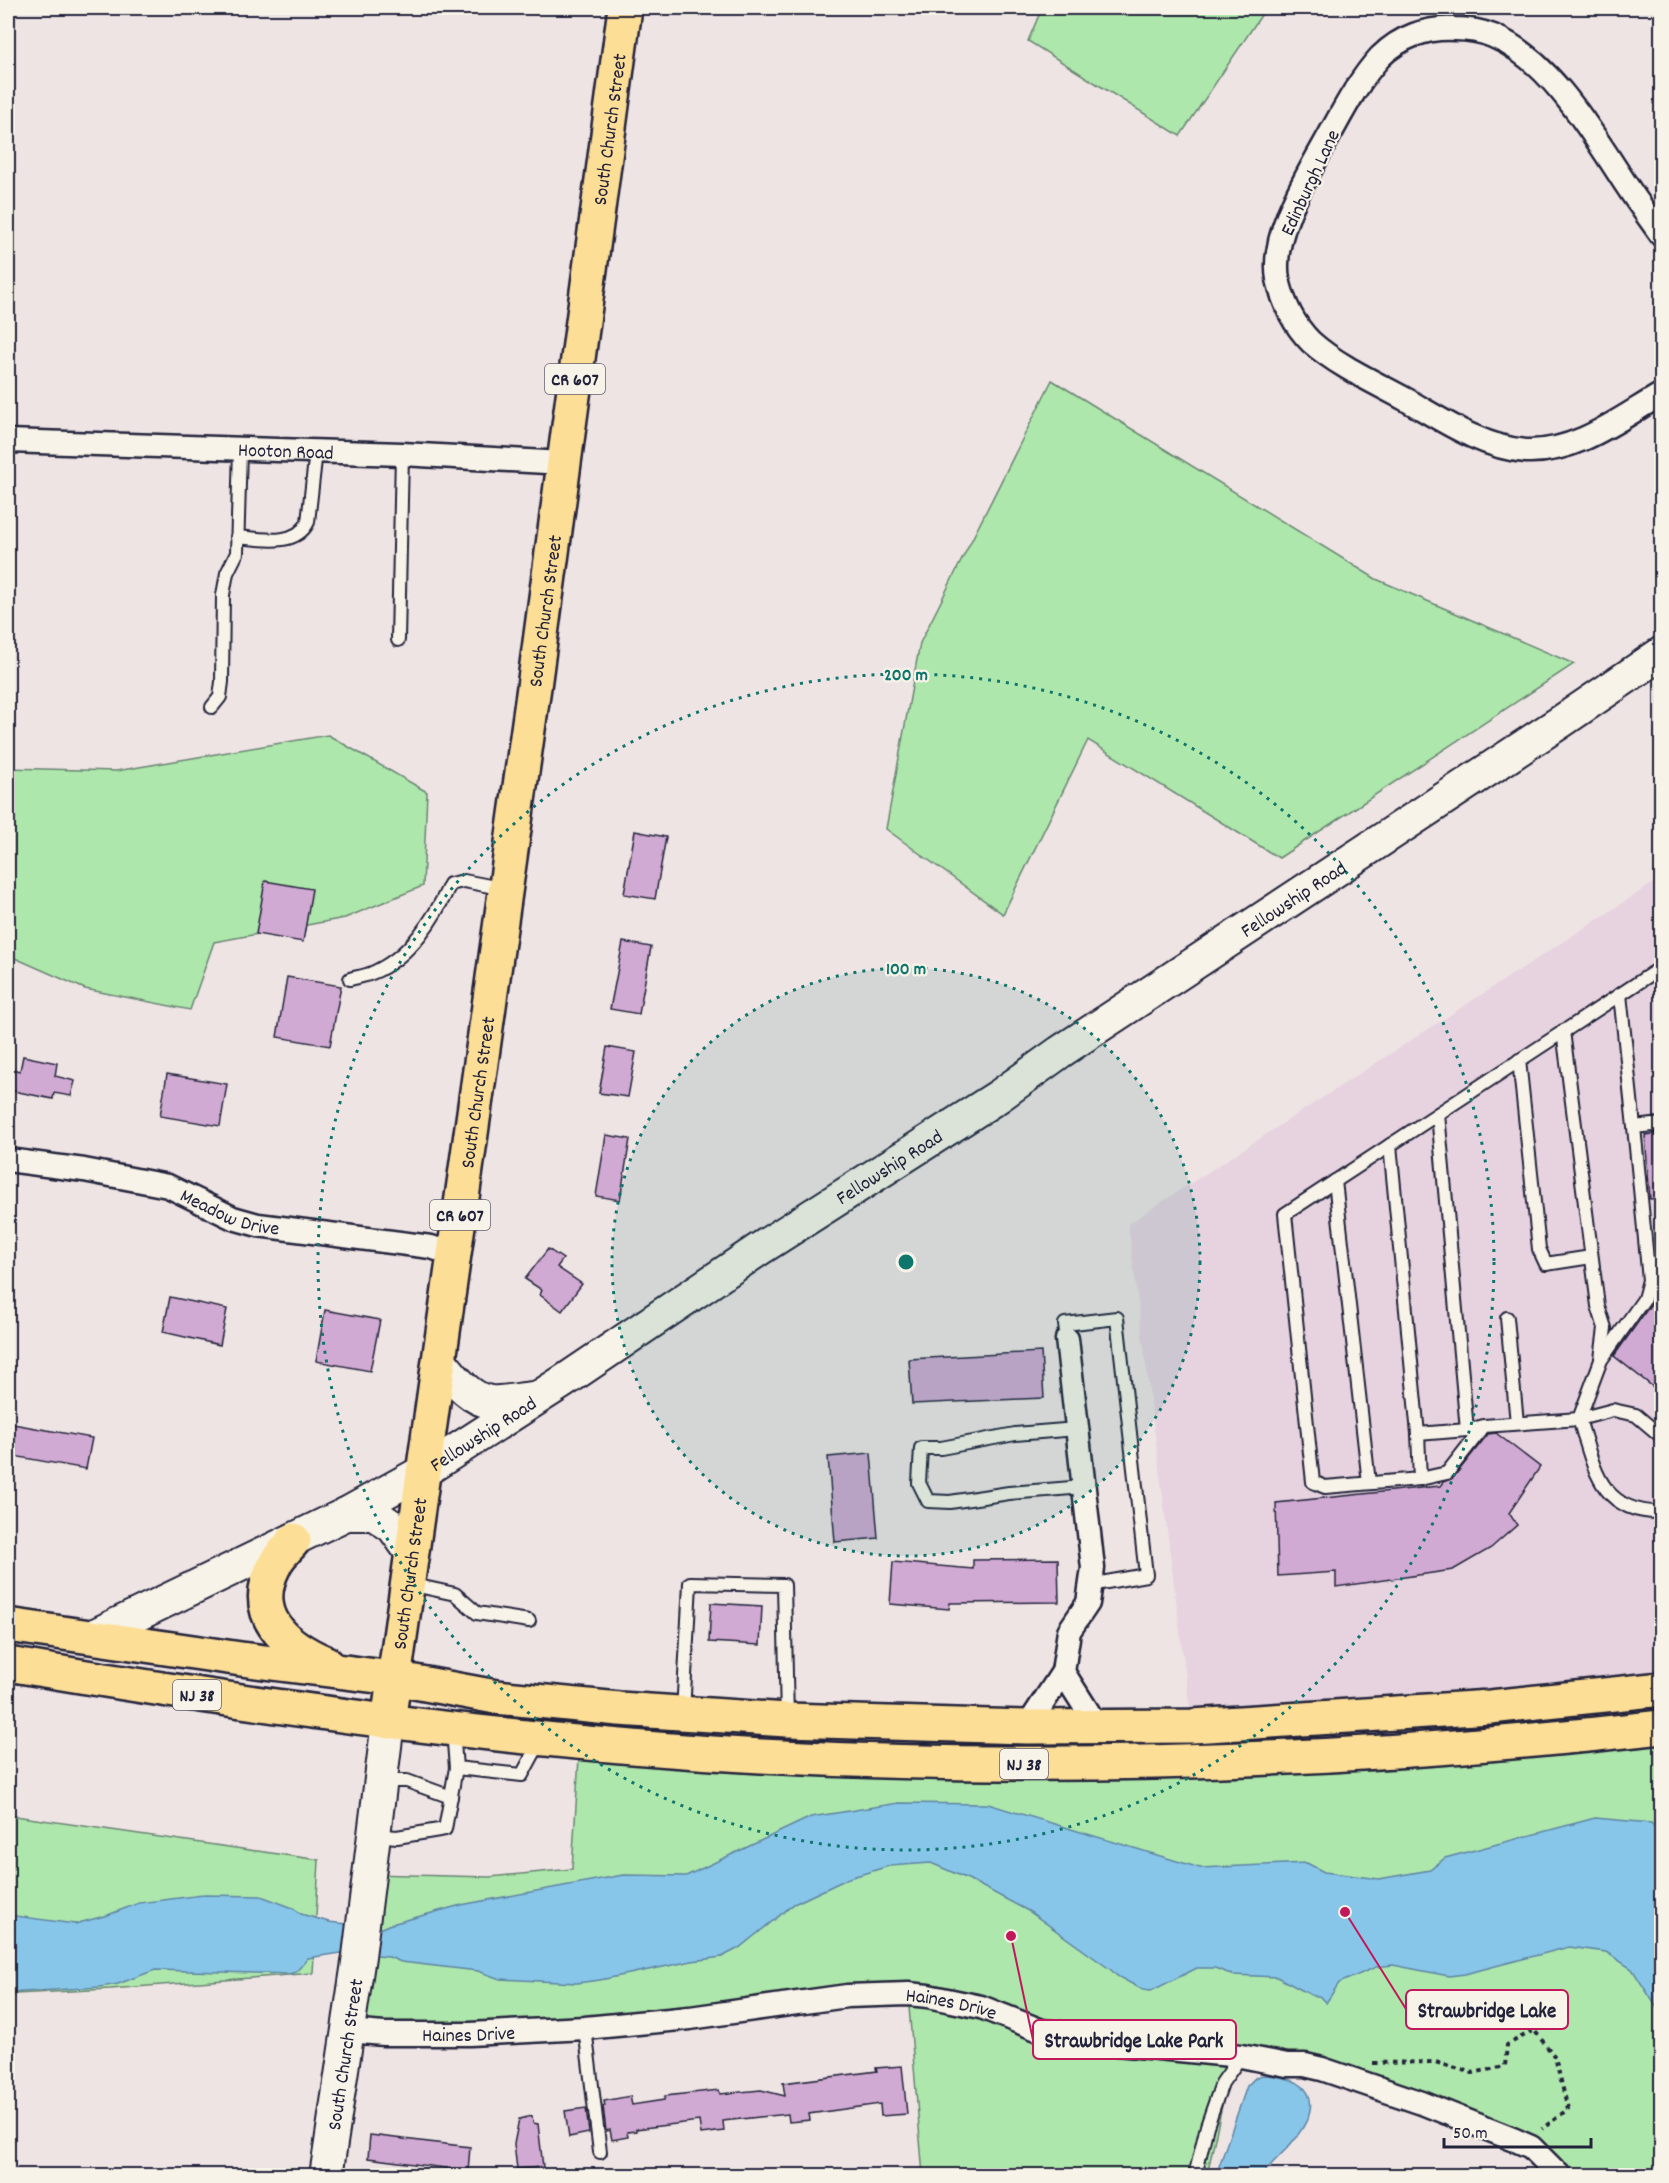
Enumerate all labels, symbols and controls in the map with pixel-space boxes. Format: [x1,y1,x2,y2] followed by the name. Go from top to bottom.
[588,52,636,207] street label: South Church Street
[1275,125,1349,241] street label: Edinburgh Lane
[545,364,605,394] road number: CR 607
[237,438,334,469] street label: Hooton Road
[523,534,571,689] street label: South Church Street
[884,664,928,689] text: 200 m
[1236,856,1353,946] street label: Fellowship Road
[886,958,926,983] text: 100 m
[455,1015,504,1170] street label: South Church Street
[832,1124,949,1213] street label: Fellowship Road
[175,1183,281,1245] street label: Meadow Drive
[430,1200,490,1230] road number: CR 607
[896,1252,916,1272] centre of rings
[426,1391,543,1480] street label: Fellowship Road
[387,1496,436,1652] street label: South Church Street
[173,1680,221,1710] road number: NJ 38
[1000,1749,1048,1779] road number: NJ 38
[322,1977,372,2133] street label: South Church Street
[904,1983,1001,2029] street label: Haines Drive
[1406,1990,1568,2029] callout: Strawbridge Lake
[1418,1998,1556,2028] text: Strawbridge Lake
[1033,2020,1236,2059] callout: Strawbridge Lake Park
[422,2021,516,2051] street label: Haines Drive
[1045,2028,1224,2058] text: Strawbridge Lake Park
[1444,2111,1591,2149] scale bar
[1453,2122,1488,2147] text: 50 m

